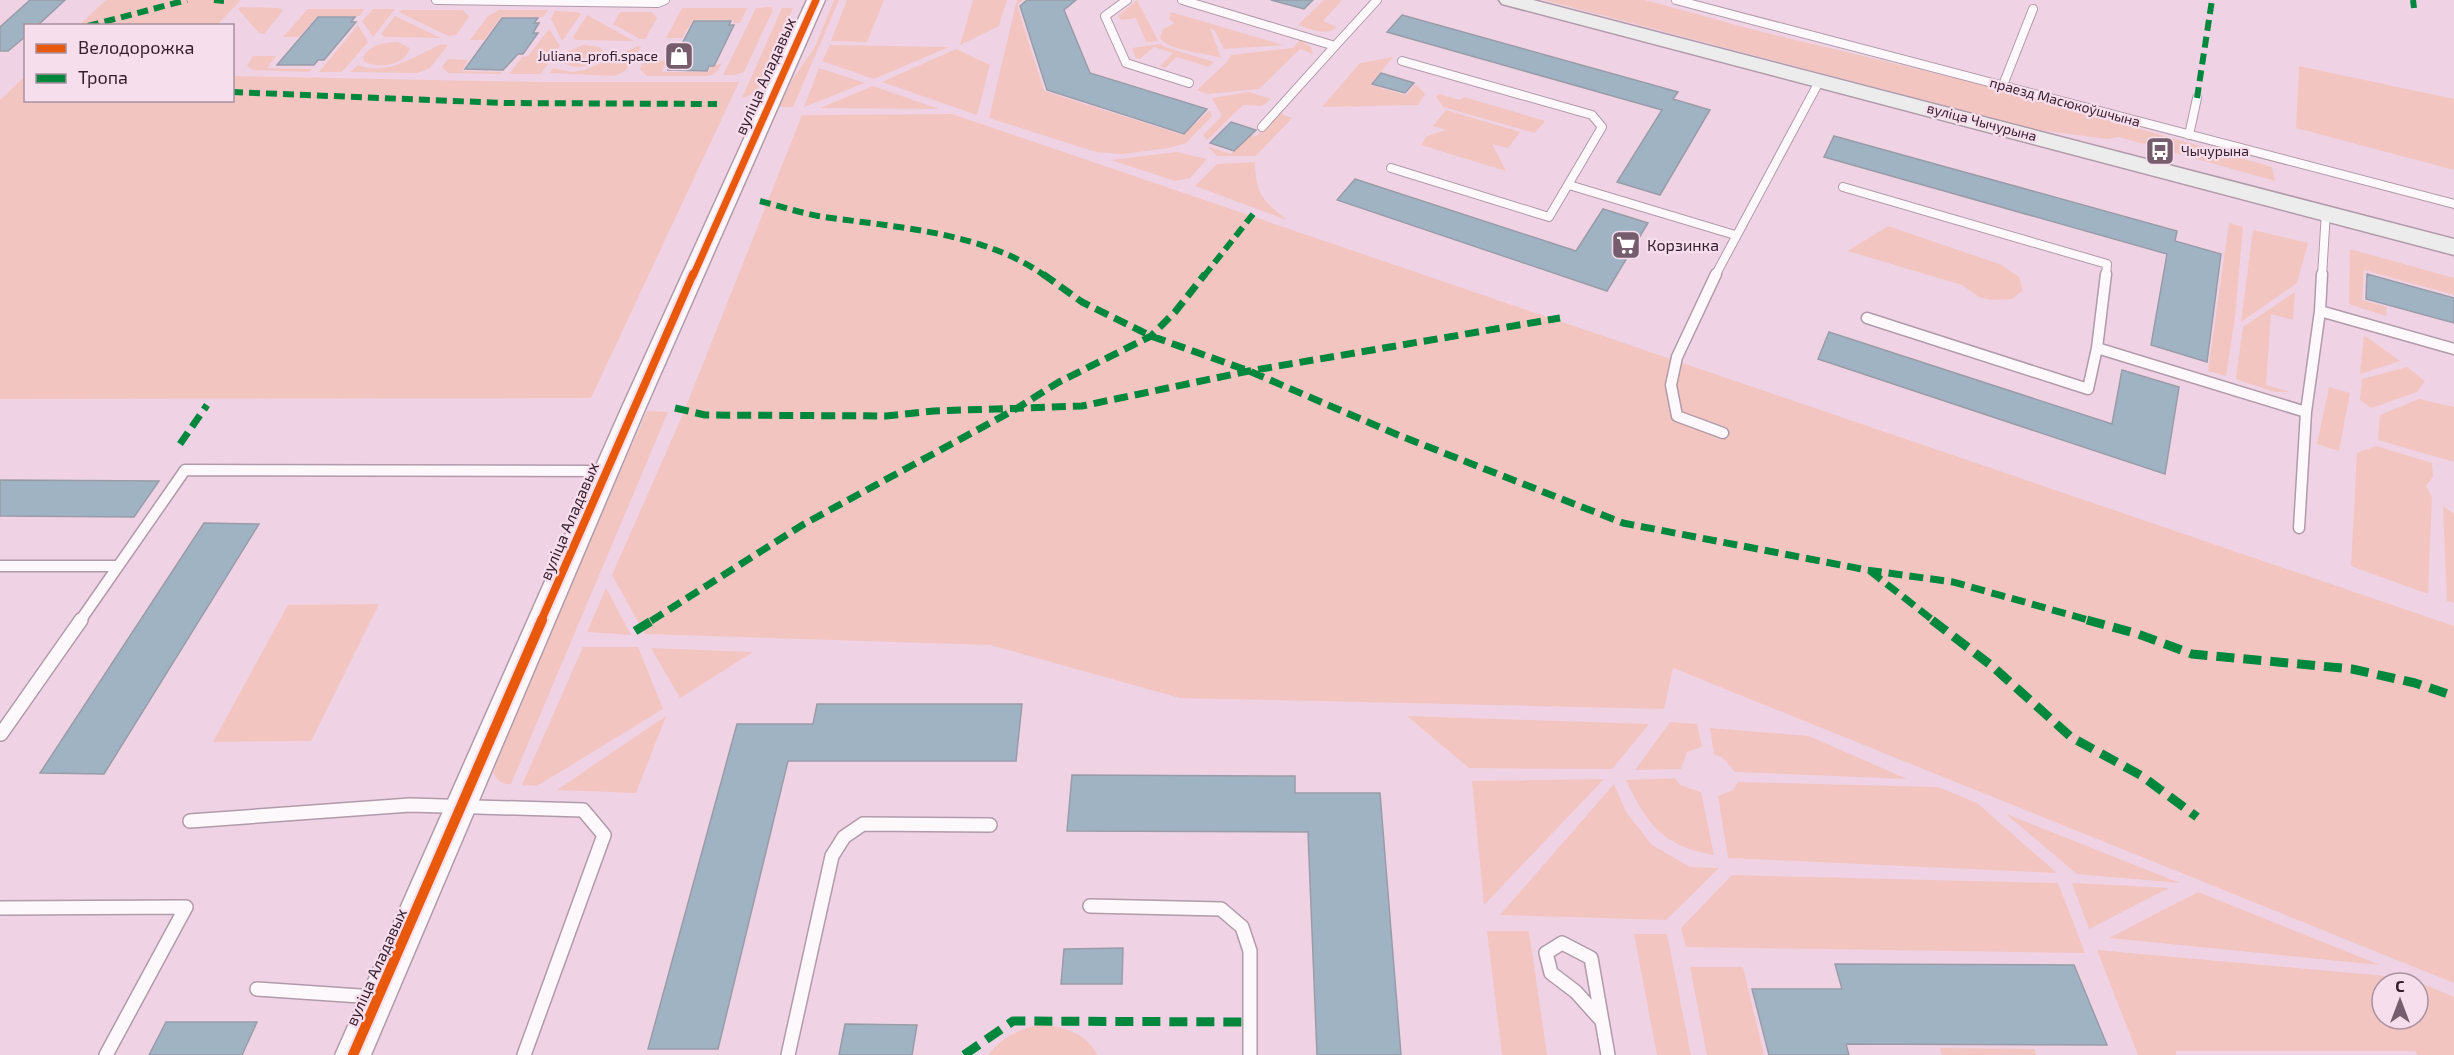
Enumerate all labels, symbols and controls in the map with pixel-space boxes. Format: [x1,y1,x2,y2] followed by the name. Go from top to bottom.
[730,14,800,138] street label: вуліца Аладавых
[24,24,234,102] legend
[78,36,194,58] text: Велодорожка
[663,40,695,72] shop icon: Juliana_profi.space
[538,47,658,64] place label: Juliana_profi.space
[78,66,128,88] text: Тропа
[1988,73,2142,130] street label: праезд Масюкоўшчына
[1925,99,2039,144] street label: вуліца Чычурына
[2144,135,2176,167] bus stop icon: Чычурына
[2181,142,2249,159] place label: Чычурына
[1610,229,1642,261] supermarket icon: Корзинка
[1647,235,1719,254] place label: Корзинка
[535,458,603,583] street label: вуліца Аладавых
[341,905,411,1029] street label: вуліца Аладавых
[2370,971,2430,1031] north arrow
[2395,976,2405,995] text: С

